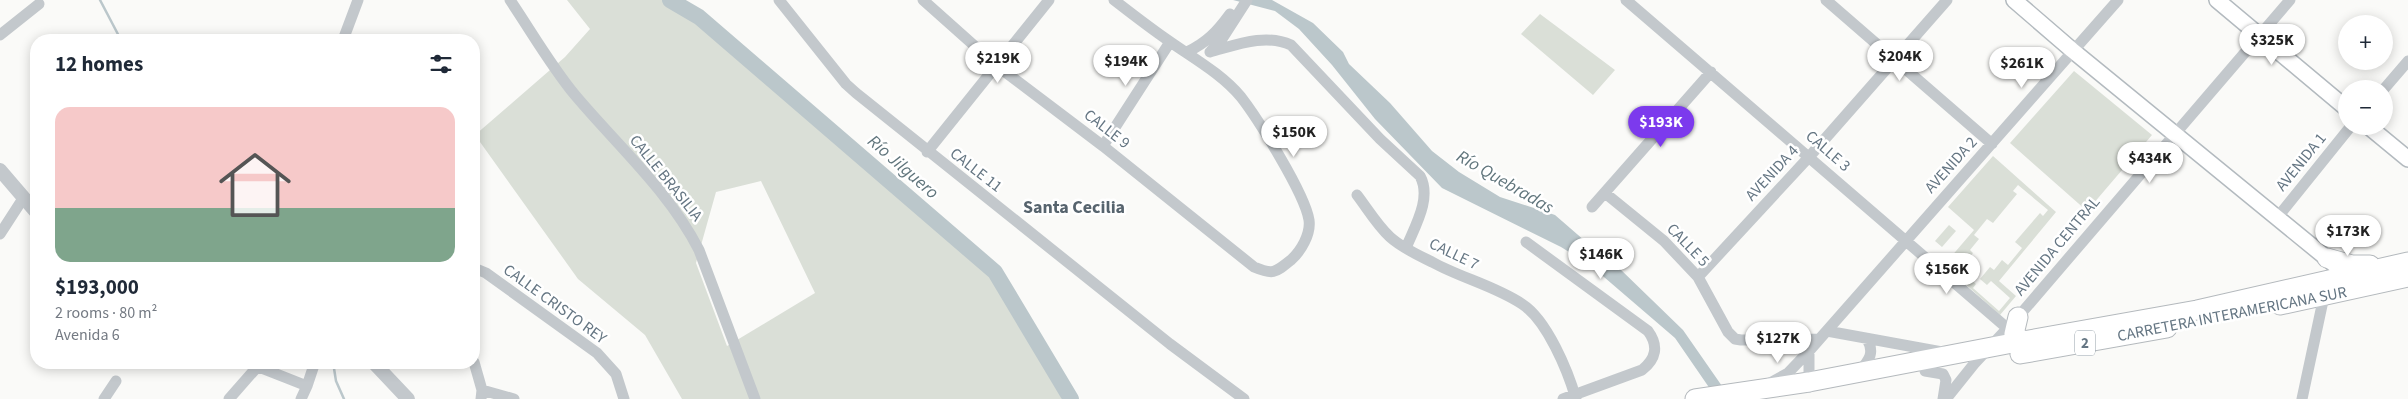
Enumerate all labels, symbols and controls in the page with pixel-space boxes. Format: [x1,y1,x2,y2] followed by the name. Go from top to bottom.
[2338,15,2393,135] map controls
[2338,15,2393,70] button: +
[2237,23,2307,66] pin: $325K
[2250,29,2294,51] text: $325K
[1865,39,1935,82] pin: $204K
[963,42,1033,84] pin: $219K
[1091,44,1161,87] pin: $194K
[1878,45,1922,67] text: $204K
[1987,46,2057,89] pin: $261K
[976,47,1020,69] text: $219K
[55,49,143,79] text: 12 homes
[427,50,455,78] icon: filters
[1104,50,1148,72] text: $194K
[2000,52,2044,74] text: $261K
[2338,80,2393,135] button: −
[1079,104,1135,154] street label: CALLE 9
[1626,106,1696,148] pin: $193K
[1639,111,1683,133] text: $193K
[1259,116,1329,158] pin: $150K
[1272,121,1316,143] text: $150K
[1801,125,1855,177] street label: CALLE 3
[2271,128,2331,196] street label: AVENIDA 1
[862,129,944,205] water label: Río Jilguero
[624,130,708,226] street label: CALLE BRASILIA
[1920,132,1982,198] street label: AVENIDA 2
[210,140,300,230] icon: home
[1740,140,1804,206] street label: AVENIDA 4
[2115,142,2185,184] pin: $434K
[945,143,1007,197] street label: CALLE 11
[1452,144,1558,220] water label: Río Quebradas
[2128,147,2172,169] text: $434K
[2009,192,2105,300] street label: AVENIDA CENTRAL
[1023,195,1125,220] district label: Santa Cecilia
[2313,214,2383,257] pin: $173K
[1662,218,1714,272] street label: CALLE 5
[2326,220,2370,242] text: $173K
[1425,233,1483,276] street label: CALLE 7
[1566,238,1636,280] pin: $146K
[1579,243,1623,265] text: $146K
[1912,252,1982,295] pin: $156K
[1925,258,1969,280] text: $156K
[499,259,611,349] street label: CALLE CRISTO REY
[55,272,139,302] text: $193,000
[2115,281,2349,347] street label: CARRETERA INTERAMERICANA SUR
[55,302,157,324] text: 2 rooms · 80 m²
[1743,322,1813,364] pin: $127K
[55,324,120,346] text: Avenida 6
[1756,327,1800,349] text: $127K
[2075,330,2095,356] road number: 2

